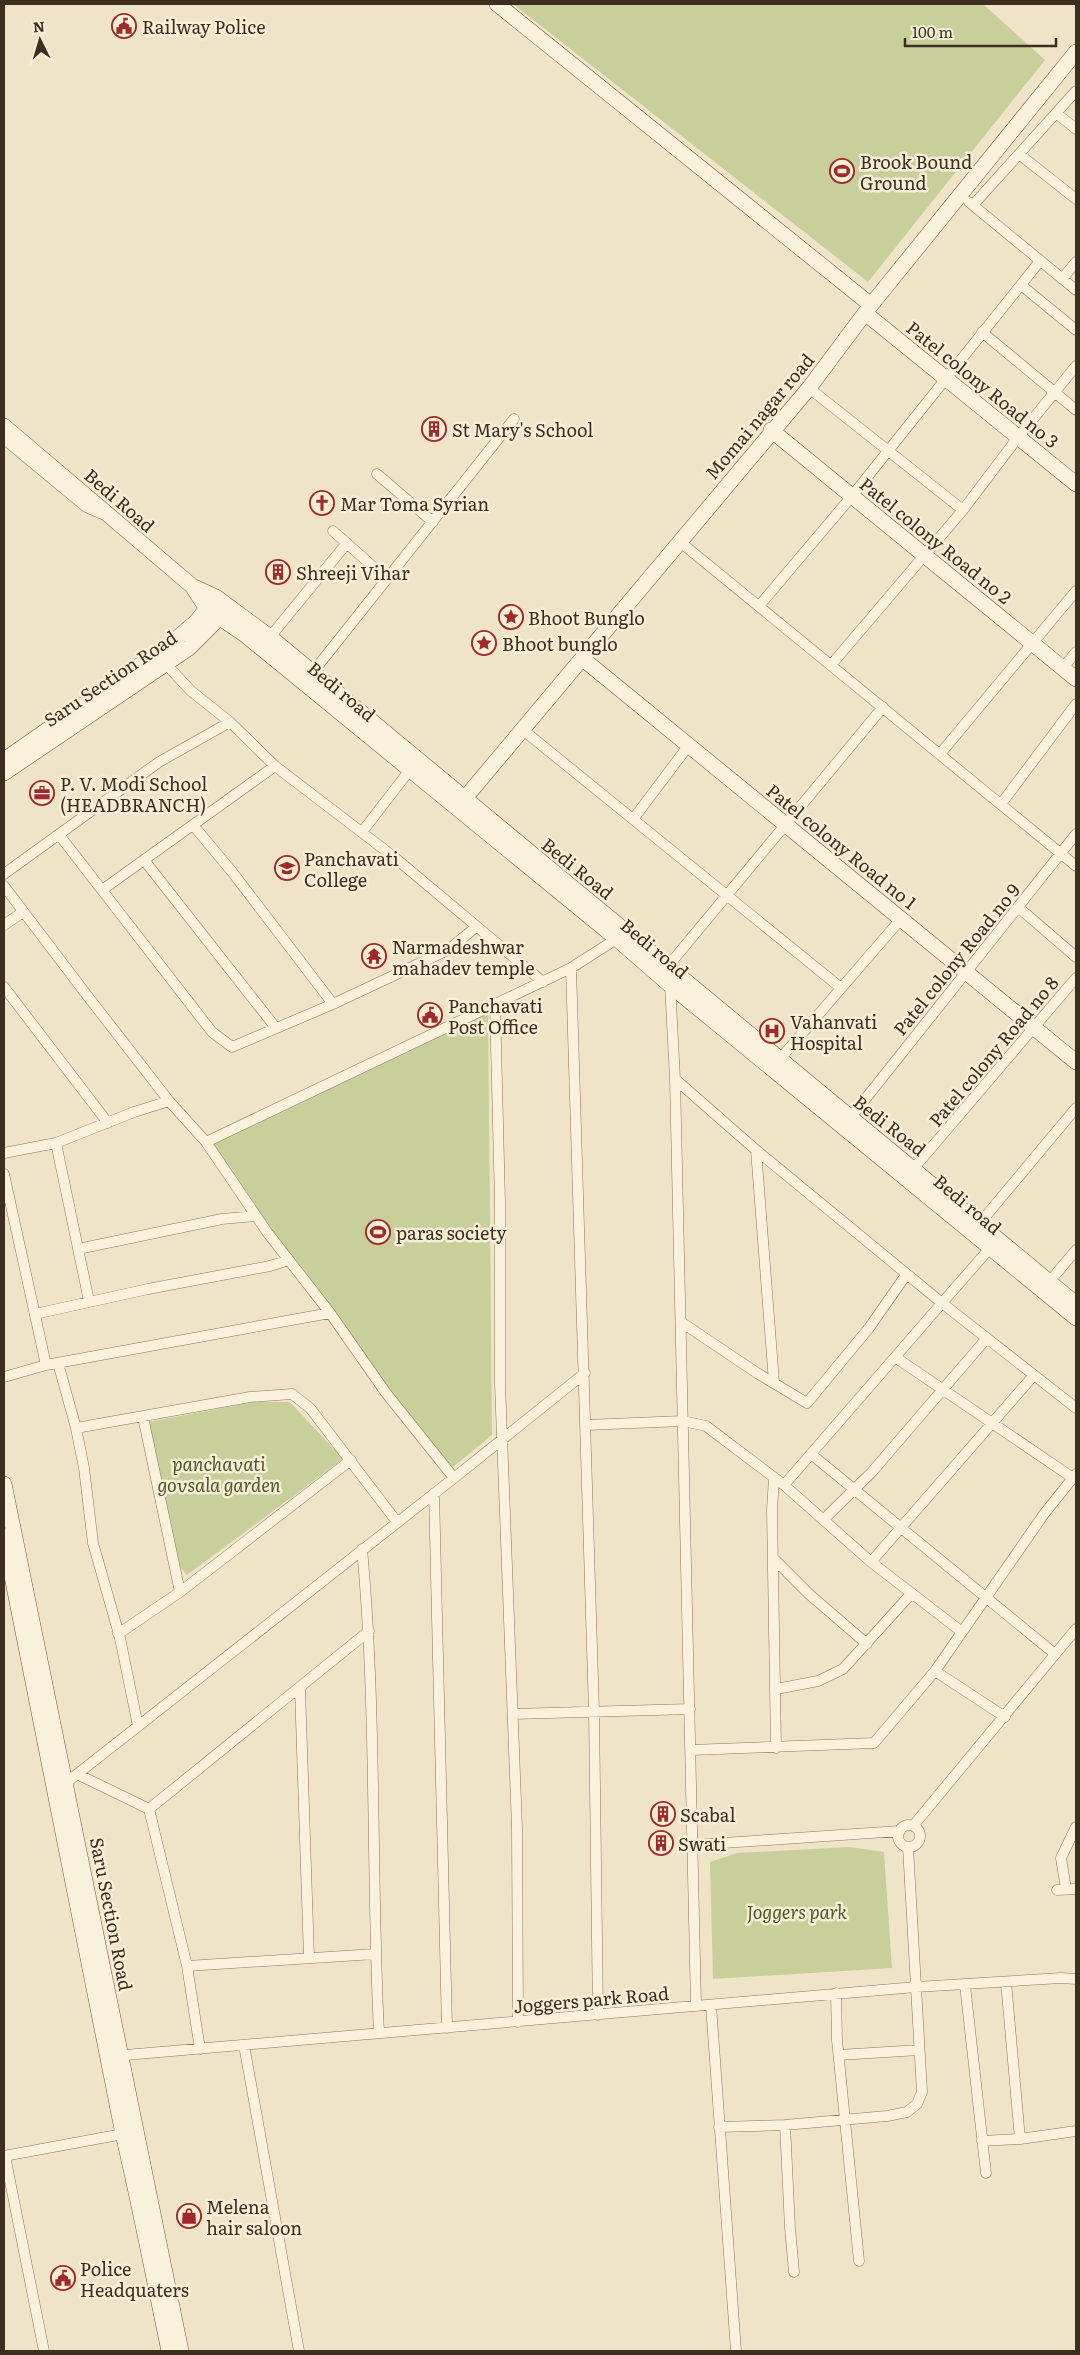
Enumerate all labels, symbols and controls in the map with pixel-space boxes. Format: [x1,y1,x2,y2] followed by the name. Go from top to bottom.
[111,13,137,39] public building icon: Railway Police
[142,13,266,40] place label: Railway Police
[15,15,65,65] north arrow
[905,15,1056,47] scale bar
[32,16,46,37] text: N
[912,20,953,43] text: 100 m
[860,148,972,196] place label: Brook Bound Ground
[829,158,855,184] sports icon: Brook Bound Ground
[901,314,1065,454] street label: Patel colony Road no 3
[698,347,820,485] street label: Momai nagar road
[421,416,447,442] building icon: St Mary's School
[452,416,593,443] place label: St Mary's School
[79,462,161,538] street label: Bedi Road
[854,470,1018,610] street label: Patel colony Road no 2
[309,490,335,516] church icon: Mar Toma Syrian
[340,490,489,517] place label: Mar Toma Syrian
[265,559,291,585] building icon: Shreeji Vihar
[296,559,410,586] place label: Shreeji Vihar
[498,604,524,630] place icon: Bhoot Bunglo
[528,604,645,631] place label: Bhoot Bunglo
[38,623,182,733] street label: Saru Section Road
[471,630,497,656] place icon: Bhoot bunglo
[502,630,618,657] place label: Bhoot bunglo
[302,655,382,727] street label: Bedi road
[60,770,207,818] place label: P. V. Modi School (HEADBRANCH)
[761,777,923,915] street label: Patel colony Road no 1
[29,780,55,806] office icon: P. V. Modi School (HEADBRANCH)
[536,831,620,905] street label: Bedi Road
[304,845,399,893] place label: Panchavati College
[274,855,300,881] school or university icon: Panchavati College
[886,877,1026,1041] street label: Patel colony Road no 9
[615,912,695,984] street label: Bedi road
[392,933,535,981] place label: Narmadeshwar mahadev temple
[361,943,387,969] temple icon: Narmadeshwar mahadev temple
[922,970,1064,1132] street label: Patel colony Road no 8
[448,992,543,1040] place label: Panchavati Post Office
[417,1002,443,1028] public building icon: Panchavati Post Office
[790,1008,877,1056] place label: Vahanvati Hospital
[759,1018,785,1044] hospital icon: Vahanvati Hospital
[848,1088,932,1162] street label: Bedi Road
[928,1168,1008,1240] street label: Bedi road
[365,1219,391,1245] sports icon: paras society
[396,1219,507,1246] place label: paras society
[158,1450,281,1498] park label: panchavati govsala garden
[650,1801,676,1827] building icon: Scabal
[680,1801,736,1828] place label: Scabal
[648,1830,674,1856] building icon: Swati
[678,1830,726,1857] place label: Swati
[84,1835,140,1993] street label: Saru Section Road
[747,1898,847,1925] park label: Joggers park
[512,1979,670,2019] street label: Joggers park Road
[206,2193,302,2241] place label: Melena hair saloon
[176,2203,202,2229] shop icon: Melena hair saloon
[80,2255,189,2303] place label: Police Headquaters
[50,2265,76,2291] public building icon: Police Headquaters

